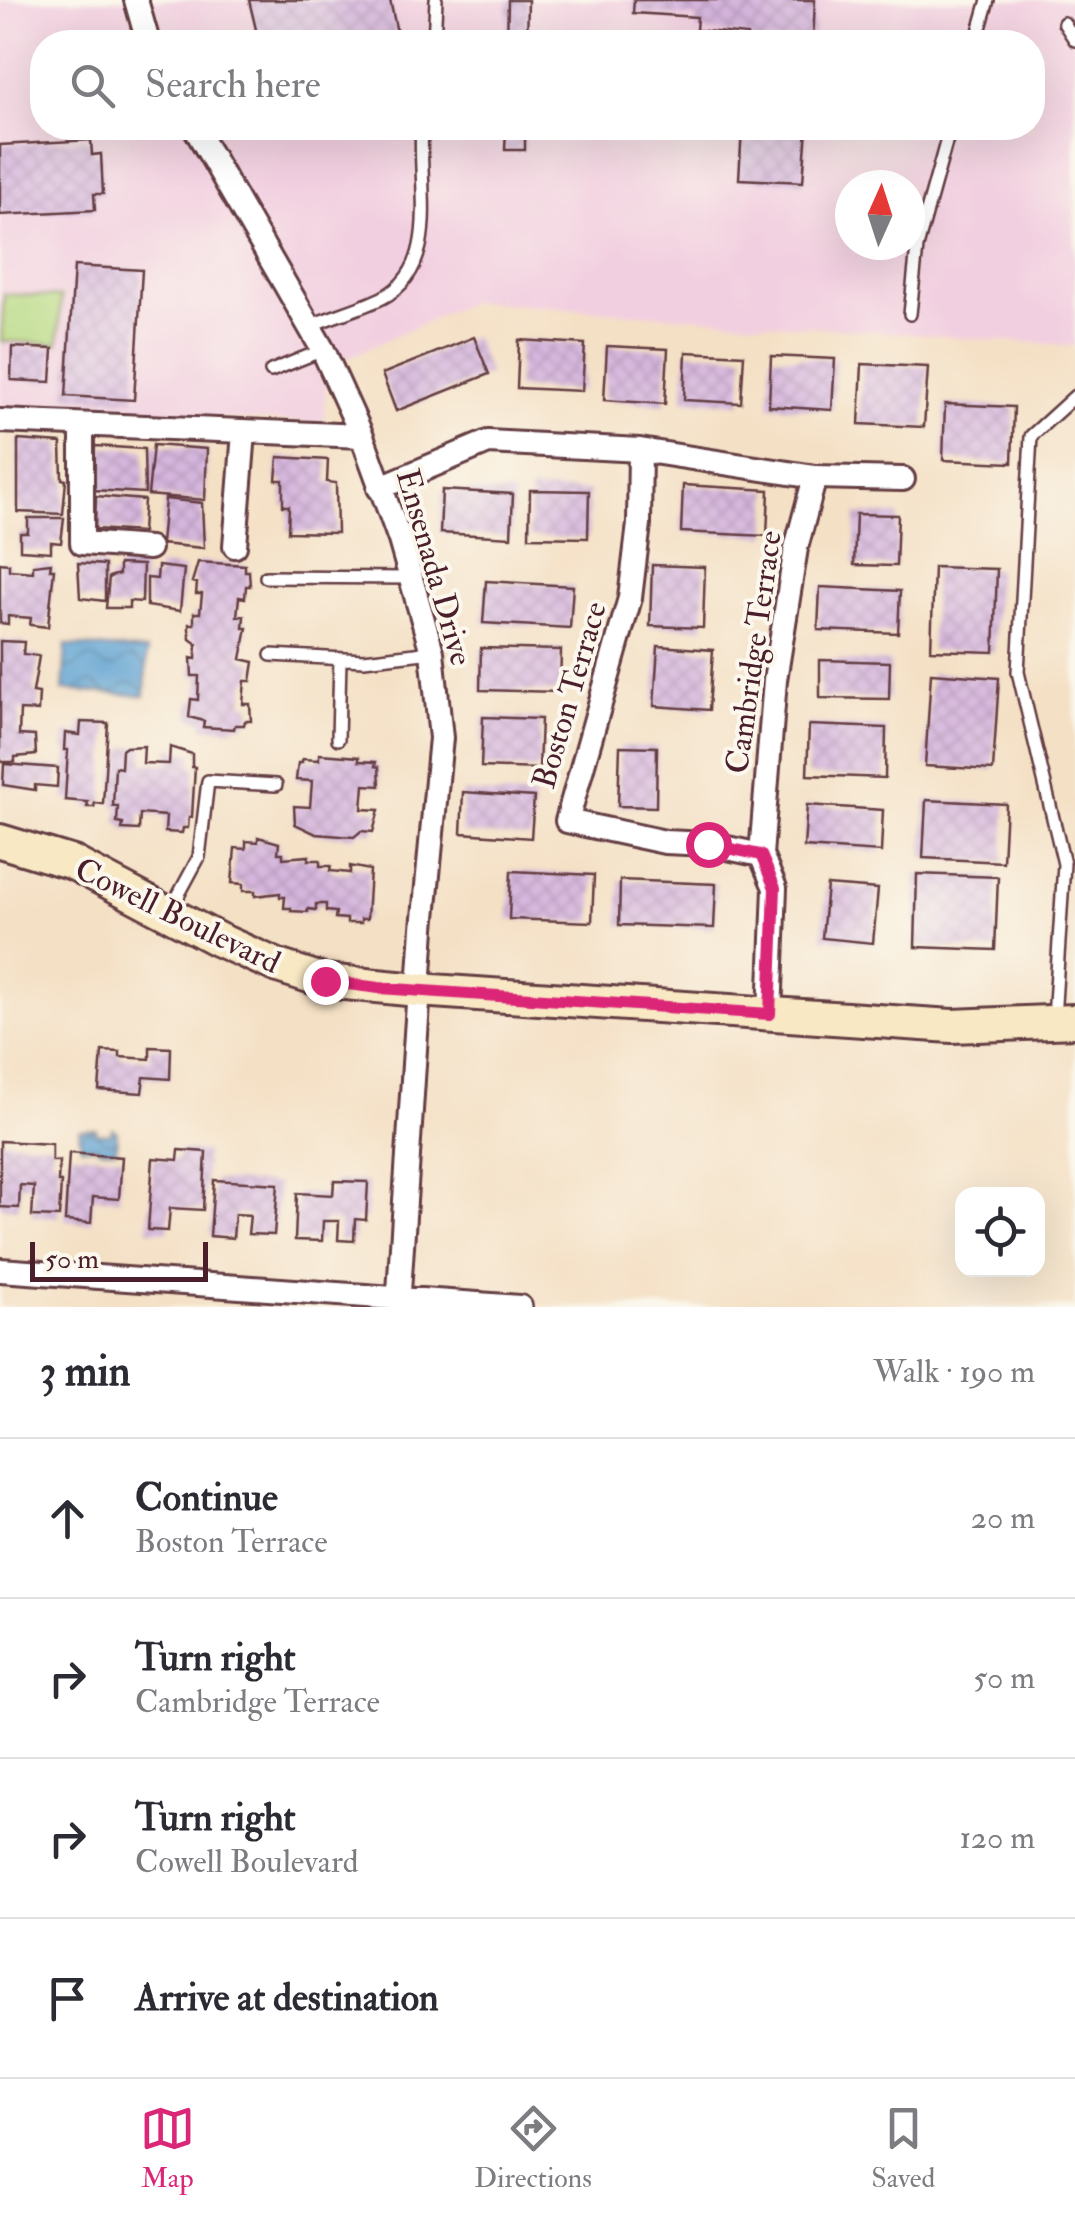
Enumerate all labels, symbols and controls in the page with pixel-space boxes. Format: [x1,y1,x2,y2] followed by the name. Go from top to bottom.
[30,30,1045,140] search box
[65,58,120,113] icon: search
[145,61,321,109] text: Search here
[835,170,925,260] north arrow
[387,464,481,670] street label: Ensenada Drive
[717,528,791,776] street label: Cambridge Terrace
[524,597,616,793] street label: Boston Terrace
[686,822,732,868] route start
[68,849,287,983] street label: Cowell Boulevard
[303,959,349,1005] route end
[955,1187,1045,1277] map controls
[955,1187,1045,1277] button: locate
[30,1237,208,1282] scale bar
[45,1242,99,1277] text: 50 m
[40,1346,130,1398] text: 3 min
[873,1352,1035,1392] text: Walk · 190 m
[135,1474,278,1522] text: Continue
[40,1491,95,1546] icon: ahead
[971,1498,1035,1538] text: 20 m
[135,1522,328,1562] text: Boston Terrace
[135,1634,296,1682] text: Turn right
[40,1651,95,1706] icon: right
[973,1658,1035,1698] text: 50 m
[135,1682,380,1722] text: Cambridge Terrace
[135,1794,296,1842] text: Turn right
[40,1811,95,1866] icon: right
[959,1818,1035,1858] text: 120 m
[135,1842,358,1882] text: Cowell Boulevard
[40,1971,95,2026] icon: arrive
[135,1974,439,2022] text: Arrive at destination
[140,2101,195,2196] tab: Map
[474,2101,592,2196] tab: Directions
[871,2101,935,2196] tab: Saved

